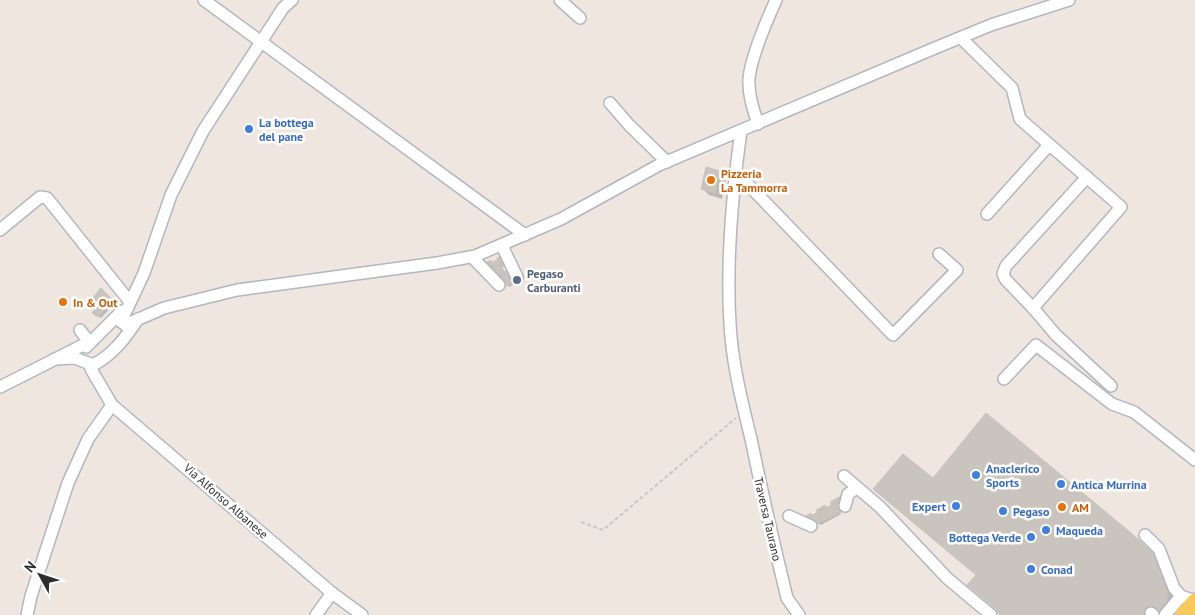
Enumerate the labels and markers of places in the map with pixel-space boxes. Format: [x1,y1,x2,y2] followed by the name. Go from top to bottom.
[259,115,314,144] place label: La bottega del pane
[243,123,255,135] marker: La bottega del pane
[721,166,787,195] place label: Pizzeria La Tammorra
[705,174,717,186] marker: Pizzeria La Tammorra
[527,266,581,295] place label: Pegaso Carburanti
[511,274,523,286] marker: Pegaso Carburanti
[73,295,118,310] place label: In & Out
[57,296,69,308] marker: In & Out
[986,461,1040,490] place label: Anaclerico Sports
[970,469,982,481] marker: Anaclerico Sports
[1071,477,1147,492] place label: Antica Murrina
[1055,478,1067,490] marker: Antica Murrina
[912,499,947,514] place label: Expert
[950,500,962,512] marker: Expert
[1072,500,1089,515] place label: AM
[1056,501,1068,513] marker: AM
[1013,504,1050,519] place label: Pegaso
[997,505,1009,517] marker: Pegaso
[1056,523,1103,538] place label: Maqueda
[1040,524,1052,536] marker: Maqueda
[949,530,1021,545] place label: Bottega Verde
[1025,531,1037,543] marker: Bottega Verde
[1041,562,1073,577] place label: Conad
[1025,563,1037,575] marker: Conad

